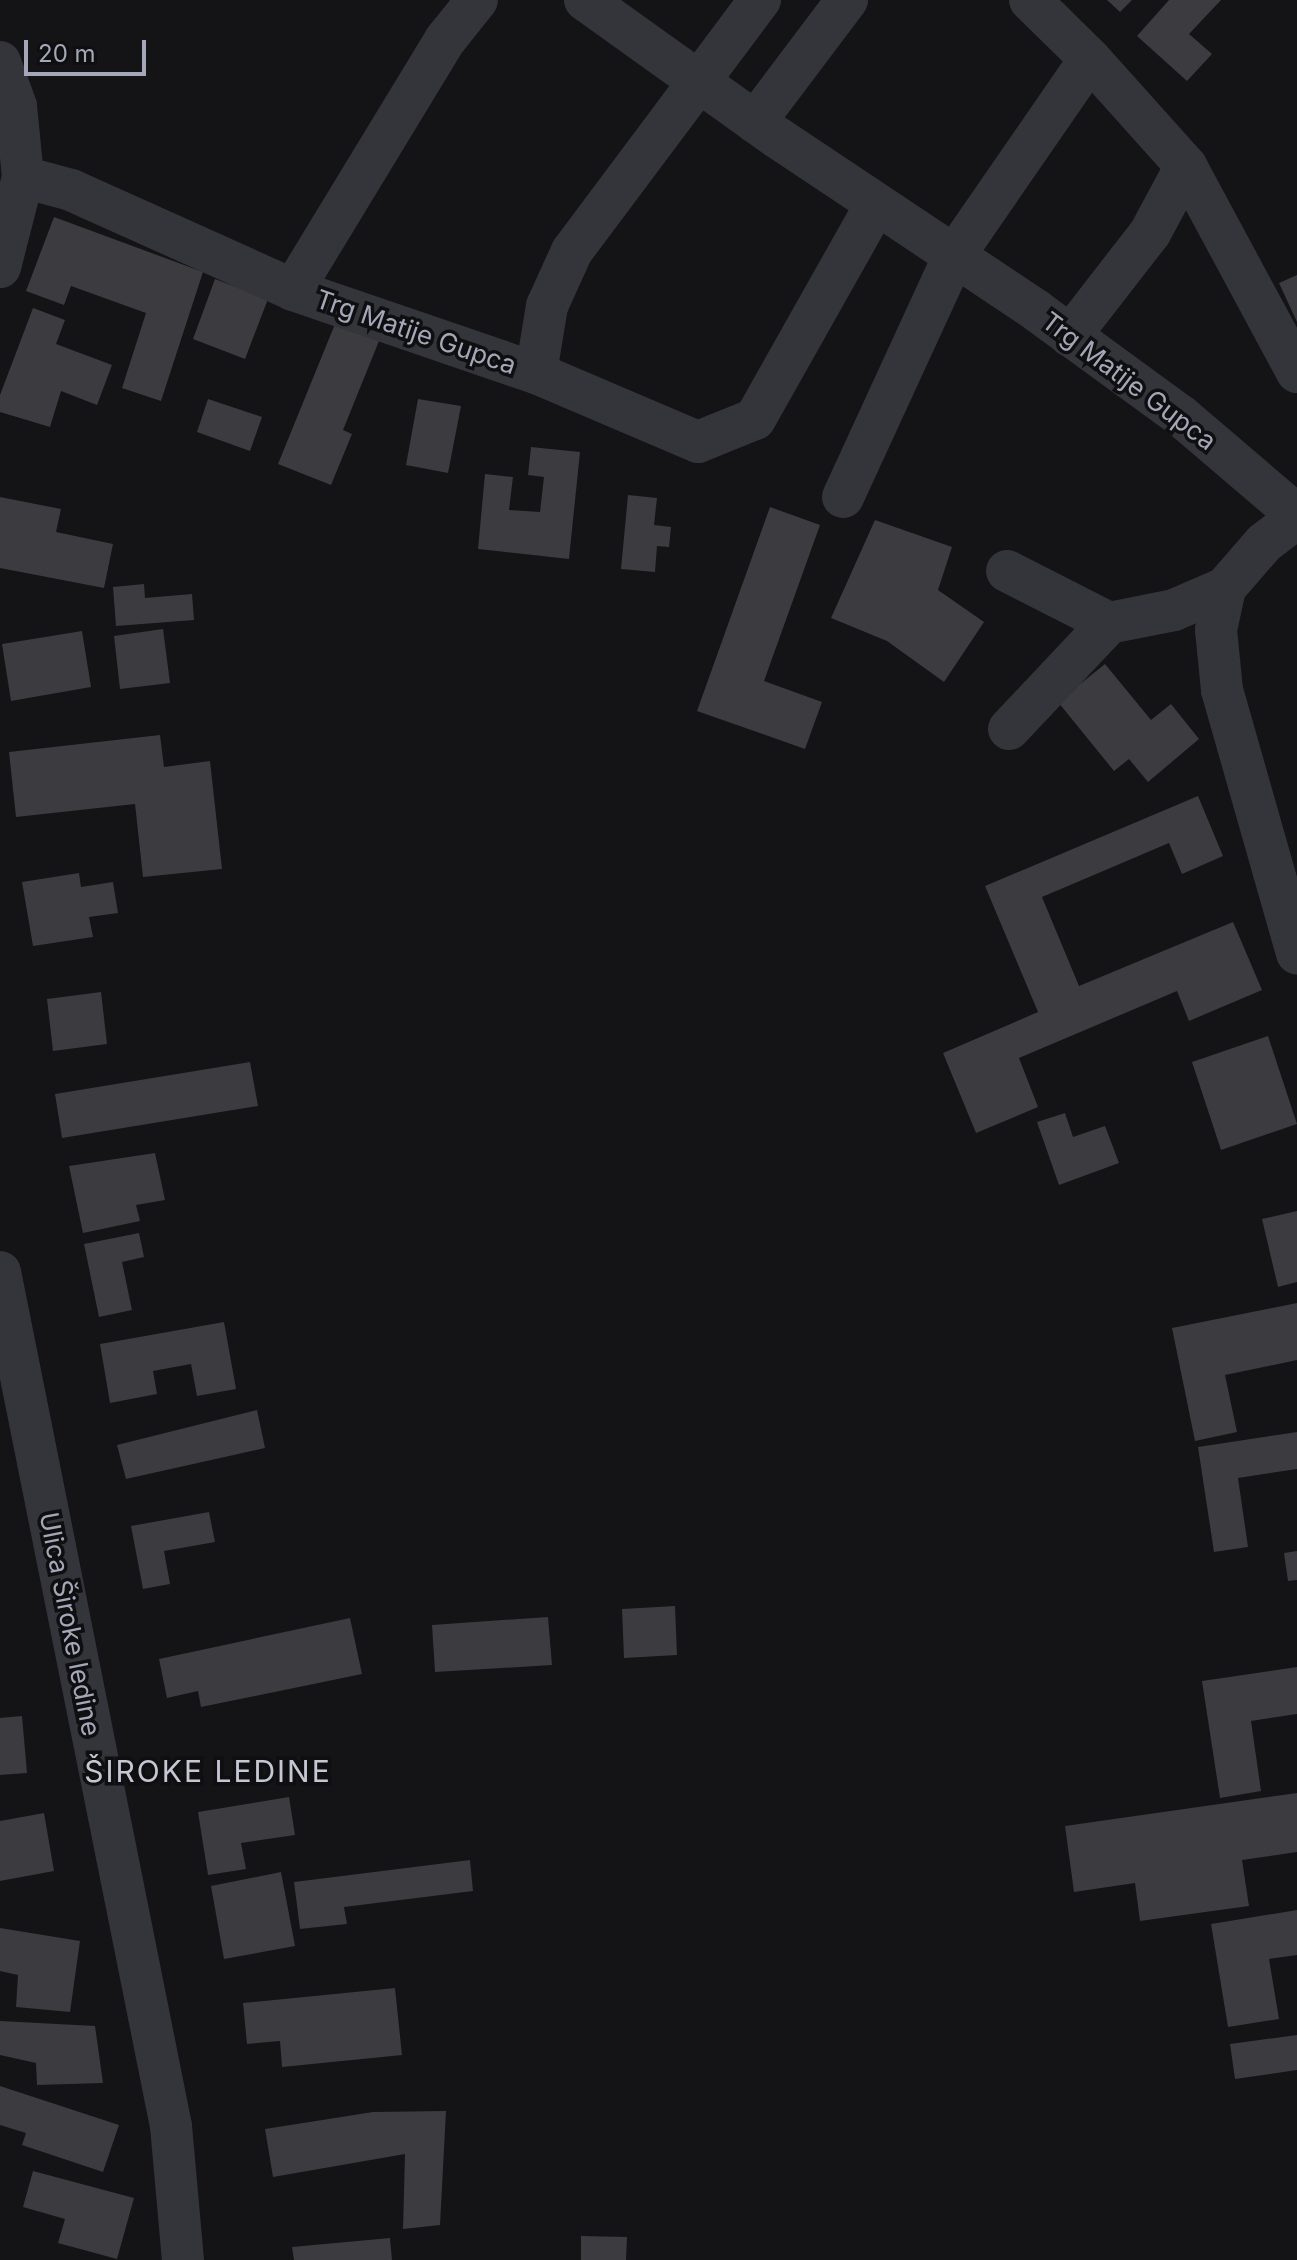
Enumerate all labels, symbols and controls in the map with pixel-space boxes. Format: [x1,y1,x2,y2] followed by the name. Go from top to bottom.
[28,24,150,74] scale bar
[38,39,96,68] text: 20 m
[312,283,520,381] street label: Trg Matije Gupca
[1036,305,1222,457] street label: Trg Matije Gupca
[33,1509,107,1739] street label: Ulica Široke ledine
[84,1753,332,1789] district label: ŠIROKE LEDINE

